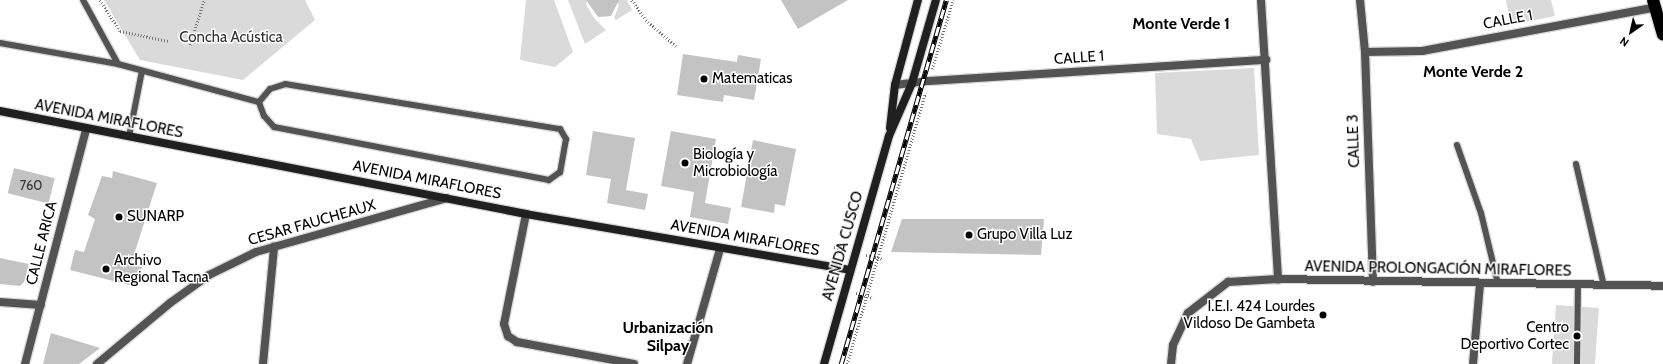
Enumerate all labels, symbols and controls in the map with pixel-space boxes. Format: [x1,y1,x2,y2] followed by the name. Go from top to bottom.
[1482,6,1534,34] street label: CALLE 1
[1611,12,1651,52] north arrow
[1132,14,1230,34] district label: Monte Verde 1
[179,29,283,47] park label: Concha Acústica
[1617,34,1631,50] text: N
[1053,47,1105,69] street label: CALLE 1
[1423,62,1523,82] district label: Monte Verde 2
[712,70,792,88] place label: Matematicas
[699,74,709,84] marker: Matematicas
[33,96,185,142] street label: AVENIDA MIRAFLORES
[1344,114,1364,168] street label: CALLE 3
[693,145,777,180] place label: Biología y Microbiología
[351,157,503,203] street label: AVENIDA MIRAFLORES
[680,158,690,168] marker: Biología y Microbiología
[20,177,42,193] house number: 760
[819,189,867,303] street label: AVENIDA CUSCO
[246,196,378,250] street label: CESAR FAUCHEAUX
[23,199,61,287] street label: CALLE ARICA
[127,208,184,226] place label: SUNARP
[114,212,124,222] marker: SUNARP
[669,216,821,260] street label: AVENIDA MIRAFLORES
[977,226,1073,244] place label: Grupo Villa Luz
[964,230,974,240] marker: Grupo Villa Luz
[114,251,209,286] place label: Archivo Regional Tacna
[1305,258,1571,280] street label: AVENIDA PROLONGACIÓN MIRAFLORES
[101,264,111,274] marker: Archivo Regional Tacna
[1184,297,1315,332] place label: I.E.I. 424 Lourdes Vildoso De Gambeta
[1318,310,1328,320] marker: I.E.I. 424 Lourdes Vildoso De Gambeta
[623,318,713,356] district label: Urbanización Silpay
[1461,318,1569,353] place label: Centro Deportivo Cortec
[1572,331,1582,341] marker: Centro Deportivo Cortec

